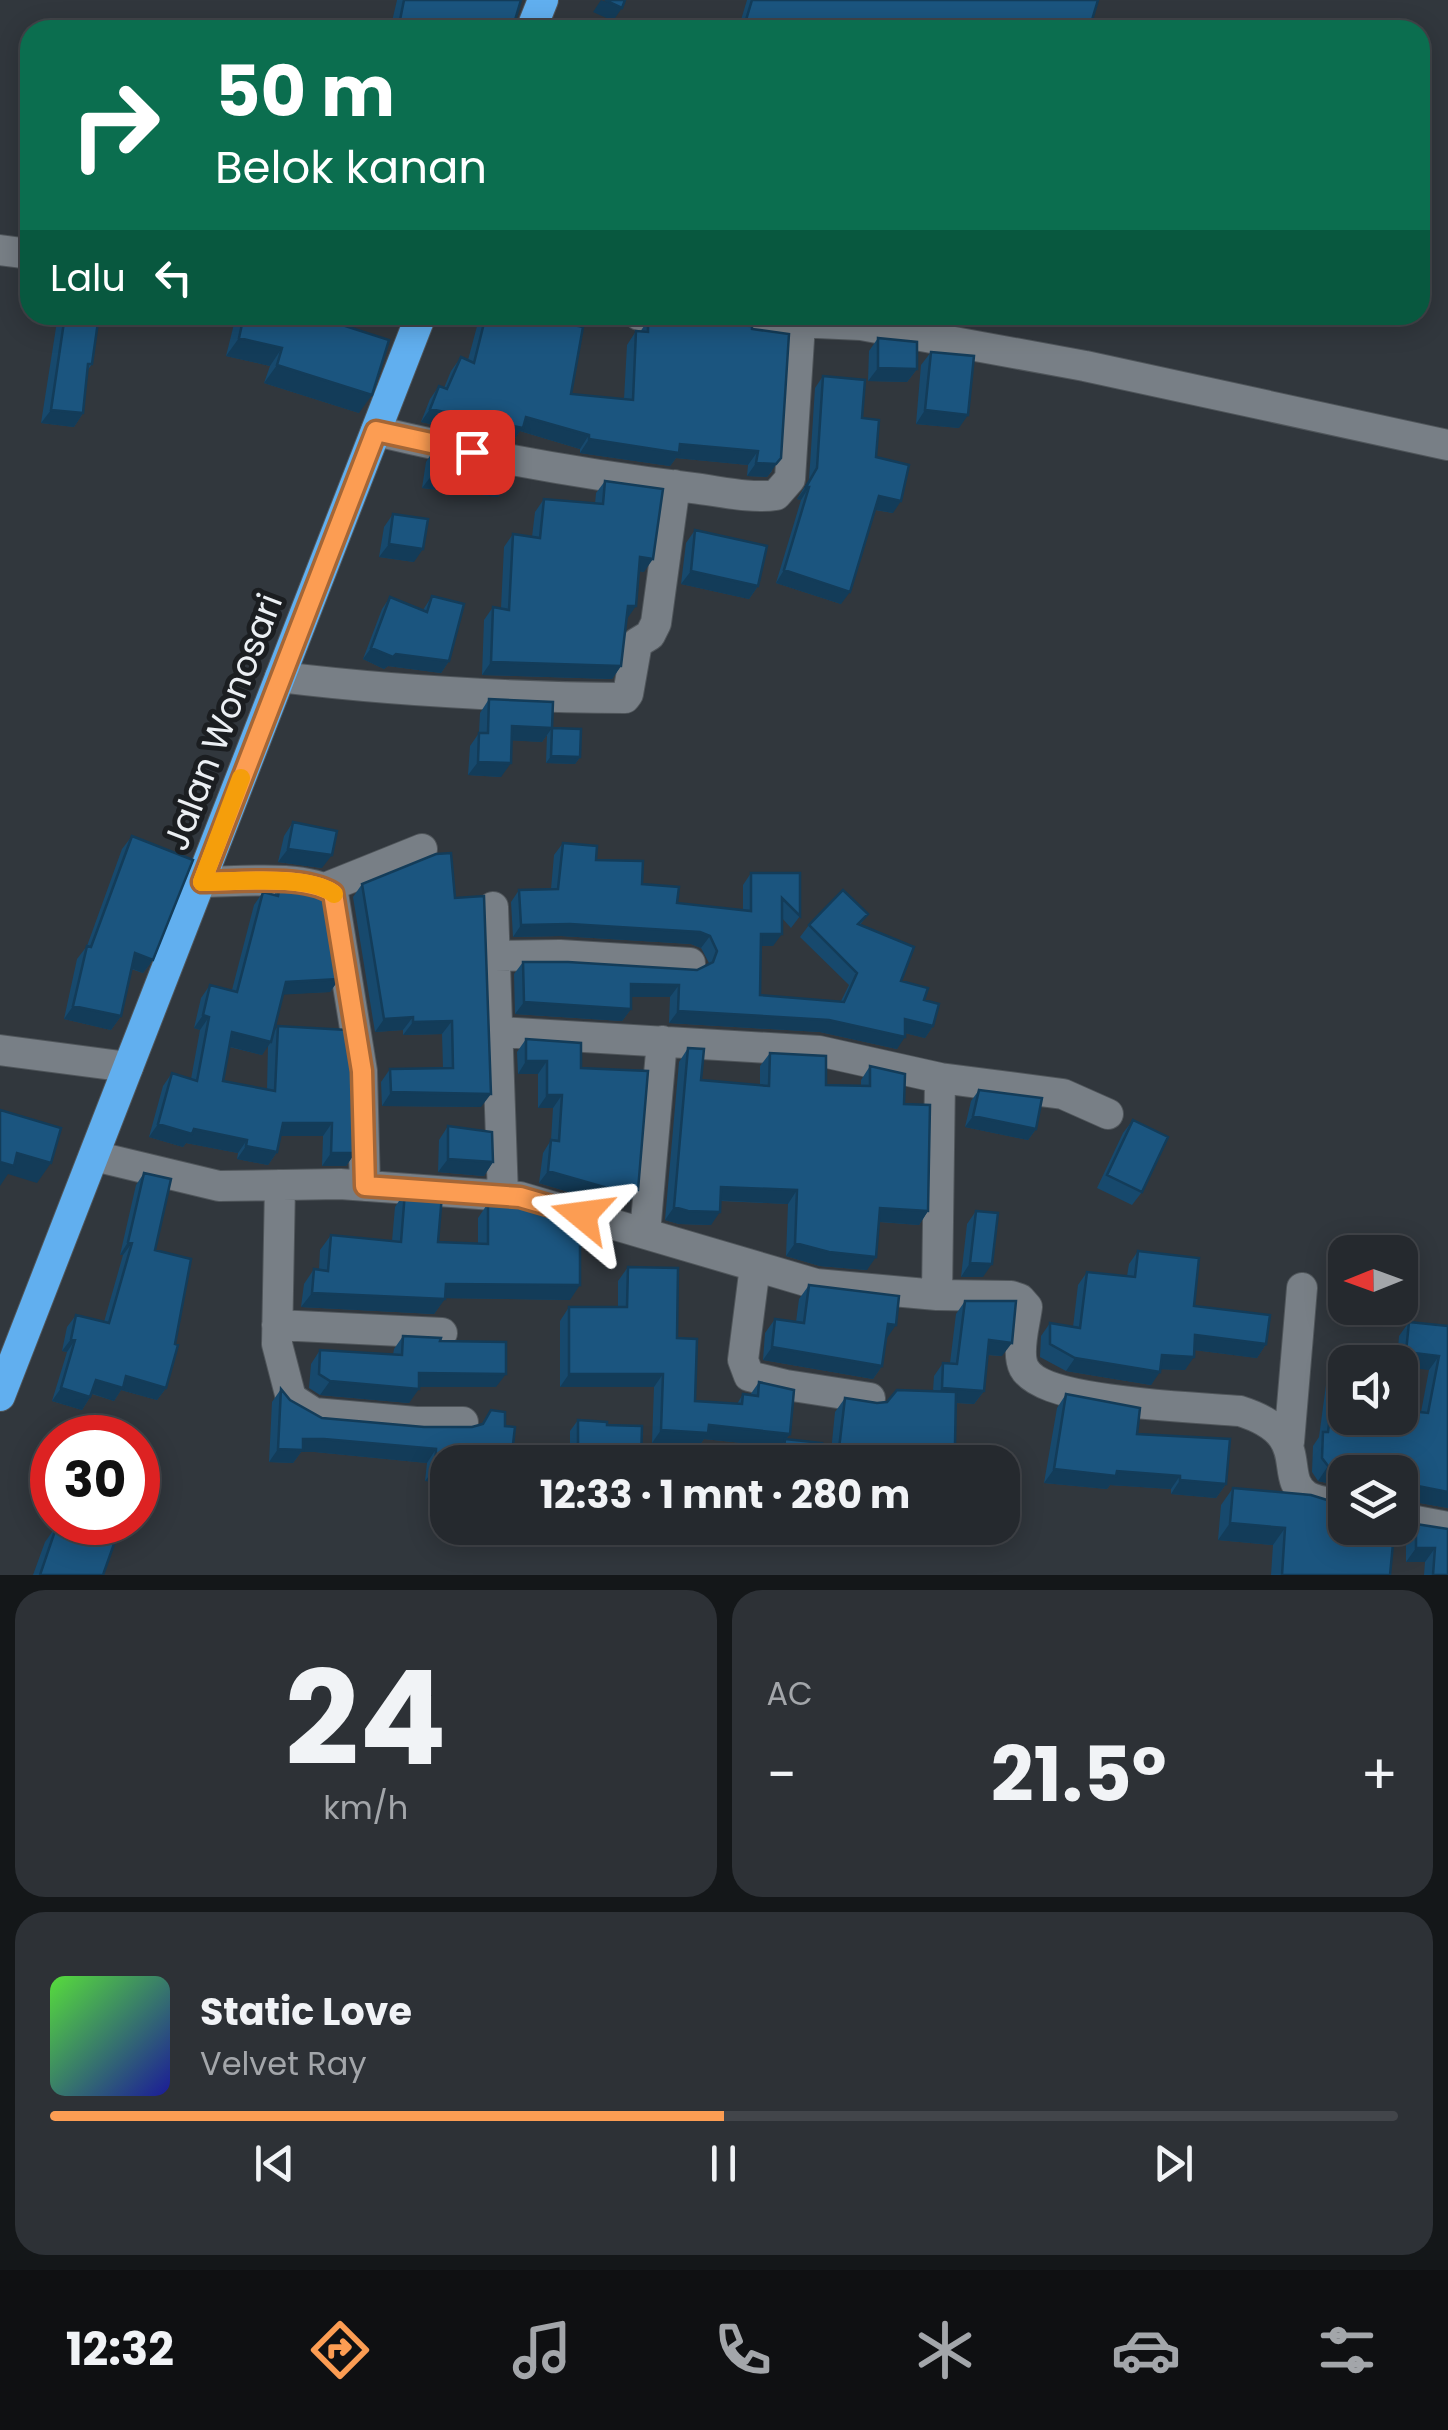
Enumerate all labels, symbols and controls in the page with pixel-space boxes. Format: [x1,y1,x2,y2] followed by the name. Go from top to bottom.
[215,42,395,141] text: 50 m
[50,60,180,190] icon: right
[215,136,487,199] text: Belok kanan
[146,250,201,305] icon: left
[50,251,126,304] text: Lalu
[430,410,515,495] pin
[445,425,500,480] icon: arrive
[151,586,294,857] street label: Jalan Wonosari
[530,1163,634,1267] position arrow
[1328,1235,1418,1325] north arrow
[1328,1235,1418,1545] map controls
[1328,1345,1418,1435] button: sound
[30,1415,160,1545] speed limit sign: 30
[1328,1455,1418,1545] button: layers
[540,1468,910,1521] text: 12:33 · 1 mnt · 280 m
[285,1627,447,1810] text: 24
[767,1671,813,1716] text: AC
[991,1722,1166,1827] text: 21.5°
[767,1736,797,1813] text: −
[1360,1736,1398,1813] text: +
[323,1785,408,1830] text: km/h
[200,1985,412,2038] text: Static Love
[200,2041,366,2086] text: Velvet Ray
[247,2136,302,2191] icon: previous
[696,2136,751,2191] icon: pause
[1146,2136,1201,2191] icon: next
[305,2315,375,2385] icon: directions
[507,2315,577,2385] icon: music
[708,2315,778,2385] icon: phone
[910,2315,980,2385] icon: climate
[1111,2315,1181,2385] icon: car
[1312,2315,1382,2385] icon: filters
[66,2318,174,2381] text: 12:32

